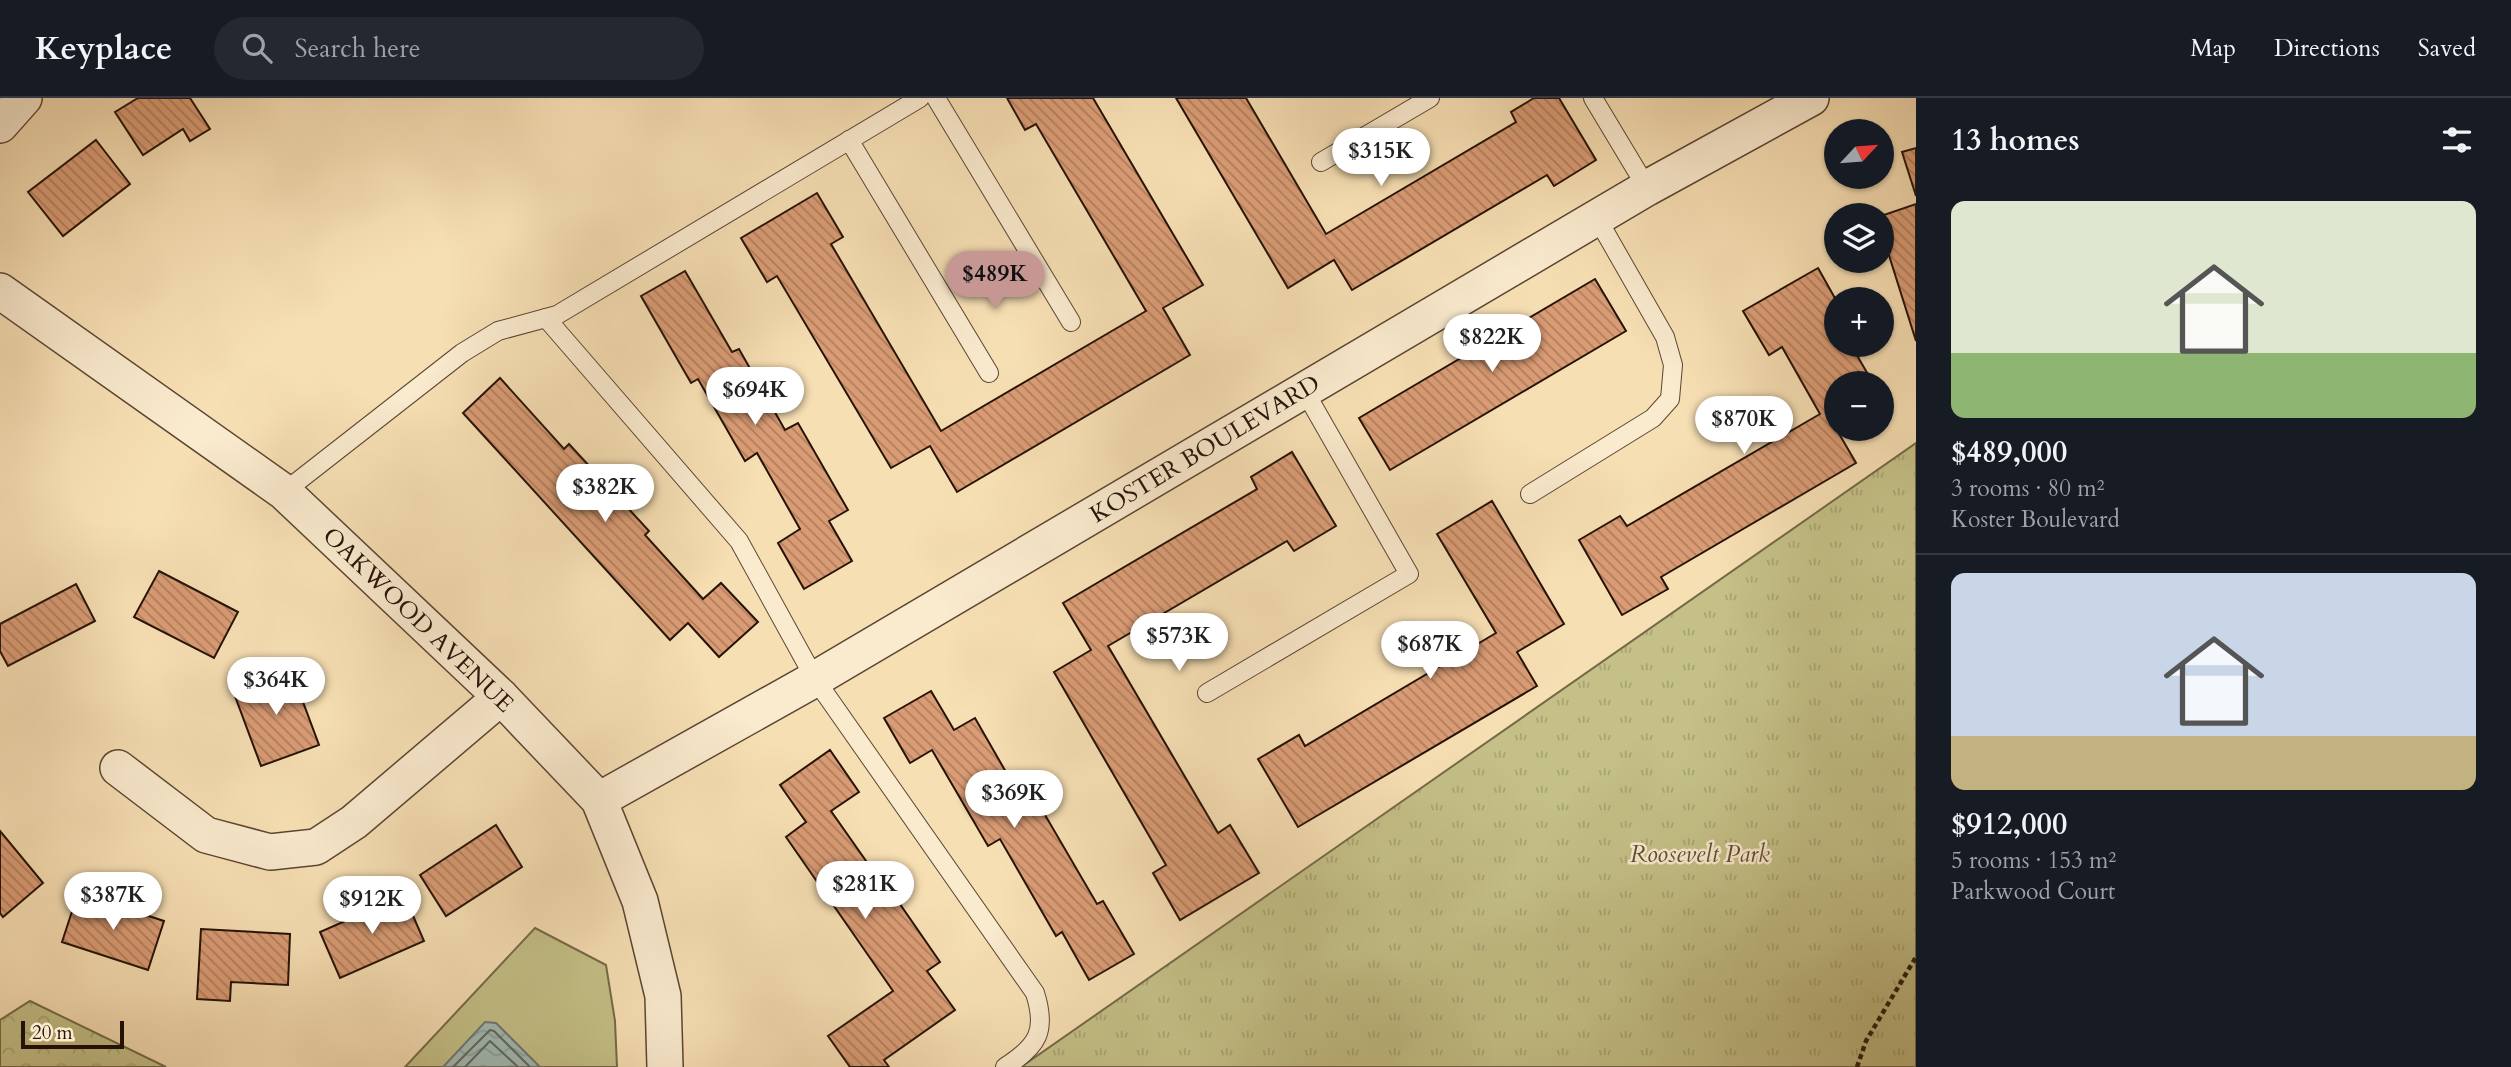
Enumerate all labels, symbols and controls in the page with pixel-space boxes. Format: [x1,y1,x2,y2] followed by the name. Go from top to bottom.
[214,17,704,80] search box
[35,26,172,71] text: Keyplace
[238,29,276,67] icon: search
[294,31,420,66] text: Search here
[2190,32,2236,65] text: Map
[2274,32,2380,65] text: Directions
[2418,32,2476,65] text: Saved
[1824,119,1894,189] north arrow
[1824,119,1894,441] map controls
[1951,120,2080,161] text: 13 homes
[2438,121,2476,159] icon: filters
[1332,129,1430,188] pin: $315K
[1348,135,1414,166] text: $315K
[1824,203,1894,273] button: layers
[2151,246,2277,372] icon: home
[946,252,1044,311] pin: $489K
[962,258,1028,289] text: $489K
[1824,287,1894,357] button: +
[1443,314,1541,374] pin: $822K
[1459,321,1525,352] text: $822K
[1084,367,1326,531] street label: KOSTER BOULEVARD
[706,368,804,427] pin: $694K
[1824,371,1894,441] button: −
[722,374,788,405] text: $694K
[1695,396,1793,456] pin: $870K
[1711,403,1777,434] text: $870K
[1951,432,2067,473] text: $489,000
[556,464,654,524] pin: $382K
[572,471,638,502] text: $382K
[1951,473,2104,504] text: 3 rooms · 80 m²
[1951,504,2120,535] text: Koster Boulevard
[315,520,521,720] street label: OAKWOOD AVENUE
[1130,614,1228,673] pin: $573K
[2151,618,2277,744] icon: home
[1146,620,1212,651] text: $573K
[1381,622,1479,681] pin: $687K
[1397,628,1463,659] text: $687K
[227,658,325,717] pin: $364K
[243,664,309,695] text: $364K
[965,770,1063,830] pin: $369K
[981,777,1047,808] text: $369K
[1951,804,2067,845] text: $912,000
[1630,838,1770,871] park label: Roosevelt Park
[1951,845,2116,876] text: 5 rooms · 153 m²
[816,862,914,921] pin: $281K
[832,868,898,899] text: $281K
[64,872,162,932] pin: $387K
[323,876,421,936] pin: $912K
[1951,876,2115,907] text: Parkwood Court
[80,879,146,910] text: $387K
[339,883,405,914] text: $912K
[21,1018,124,1050] scale bar
[32,1020,73,1046] text: 20 m

